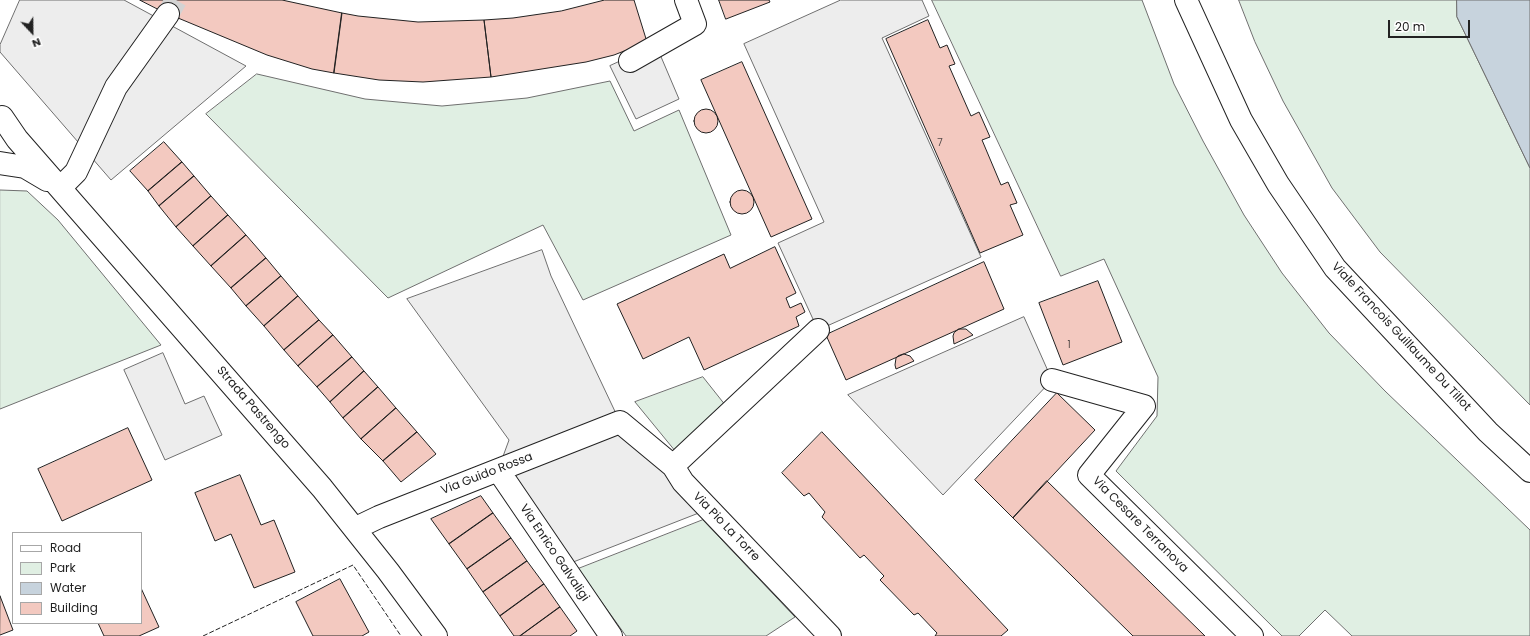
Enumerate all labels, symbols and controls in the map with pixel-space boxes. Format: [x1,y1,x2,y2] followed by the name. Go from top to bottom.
[12,12,52,52] north arrow
[1390,12,1472,38] scale bar
[1395,18,1425,35] text: 20 m
[30,34,43,52] text: N
[937,137,943,149] house number: 7
[1328,260,1474,414] street label: Viale Francois Guillaume Du Tillot
[1067,339,1071,351] house number: 1
[213,364,293,452] street label: Strada Pastrengo
[439,450,535,498] street label: Via Guido Rossa
[1089,474,1191,576] street label: Via Cesare Terranova
[689,490,763,564] street label: Via Pio La Torre
[516,502,592,604] street label: Via Enrico Galvaligi
[12,532,142,624] legend
[50,539,81,556] text: Road
[50,559,76,576] text: Park
[50,579,86,596] text: Water
[50,599,98,616] text: Building

